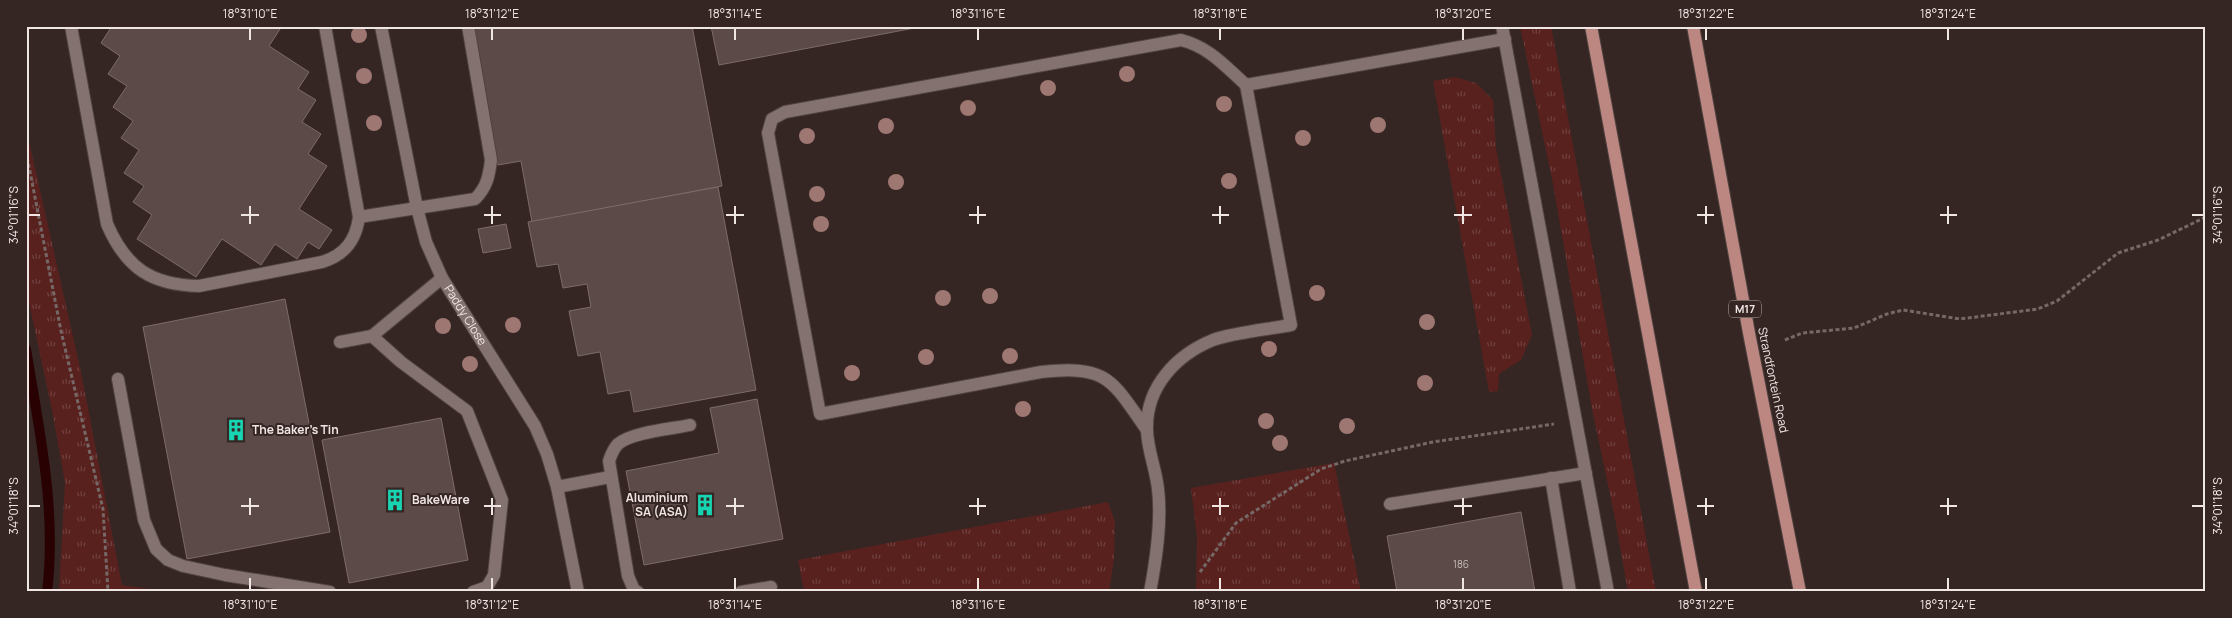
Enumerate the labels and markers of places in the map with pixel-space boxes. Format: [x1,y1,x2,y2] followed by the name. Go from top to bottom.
[223,417,249,443] building icon: The Baker's Tin
[252,421,339,438] place label: The Baker's Tin
[382,487,408,513] building icon: BakeWare
[626,489,688,520] place label: Aluminium SA (ASA)
[412,491,470,508] place label: BakeWare
[692,492,718,518] building icon: Aluminium SA (ASA)

